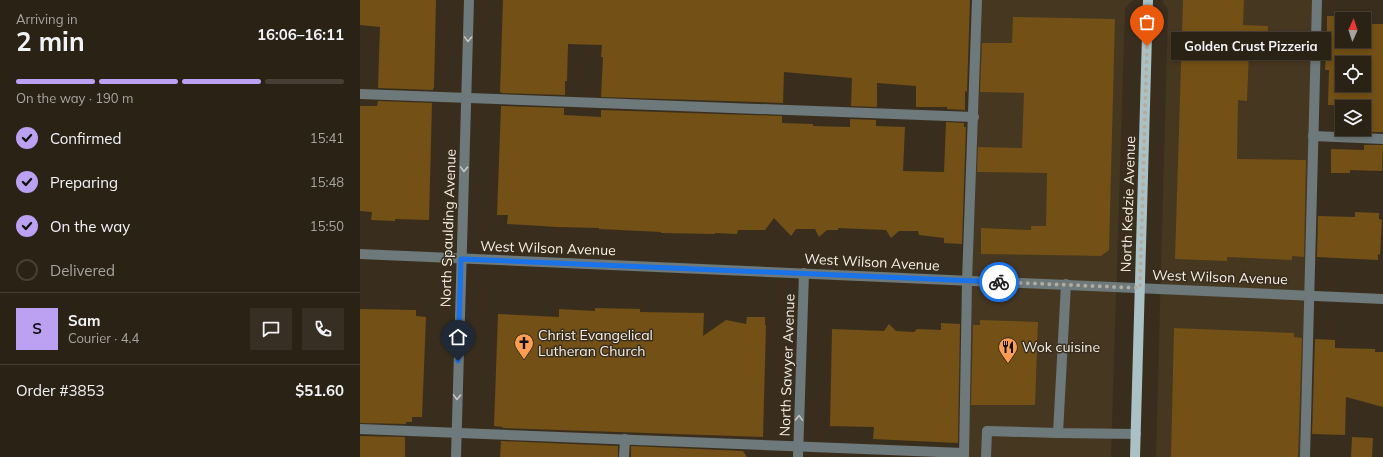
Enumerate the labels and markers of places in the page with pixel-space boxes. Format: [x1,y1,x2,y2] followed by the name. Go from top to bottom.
[1130,5,1164,46] pin
[1171,32,1331,60] callout: Golden Crust Pizzeria
[441,320,475,361] pin
[538,326,653,360] place label: Christ Evangelical Lutheran Church
[513,332,535,360] church icon: Christ Evangelical Lutheran Church
[997,336,1019,364] restaurant icon: Wok cuisine
[1022,338,1100,356] place label: Wok cuisine

